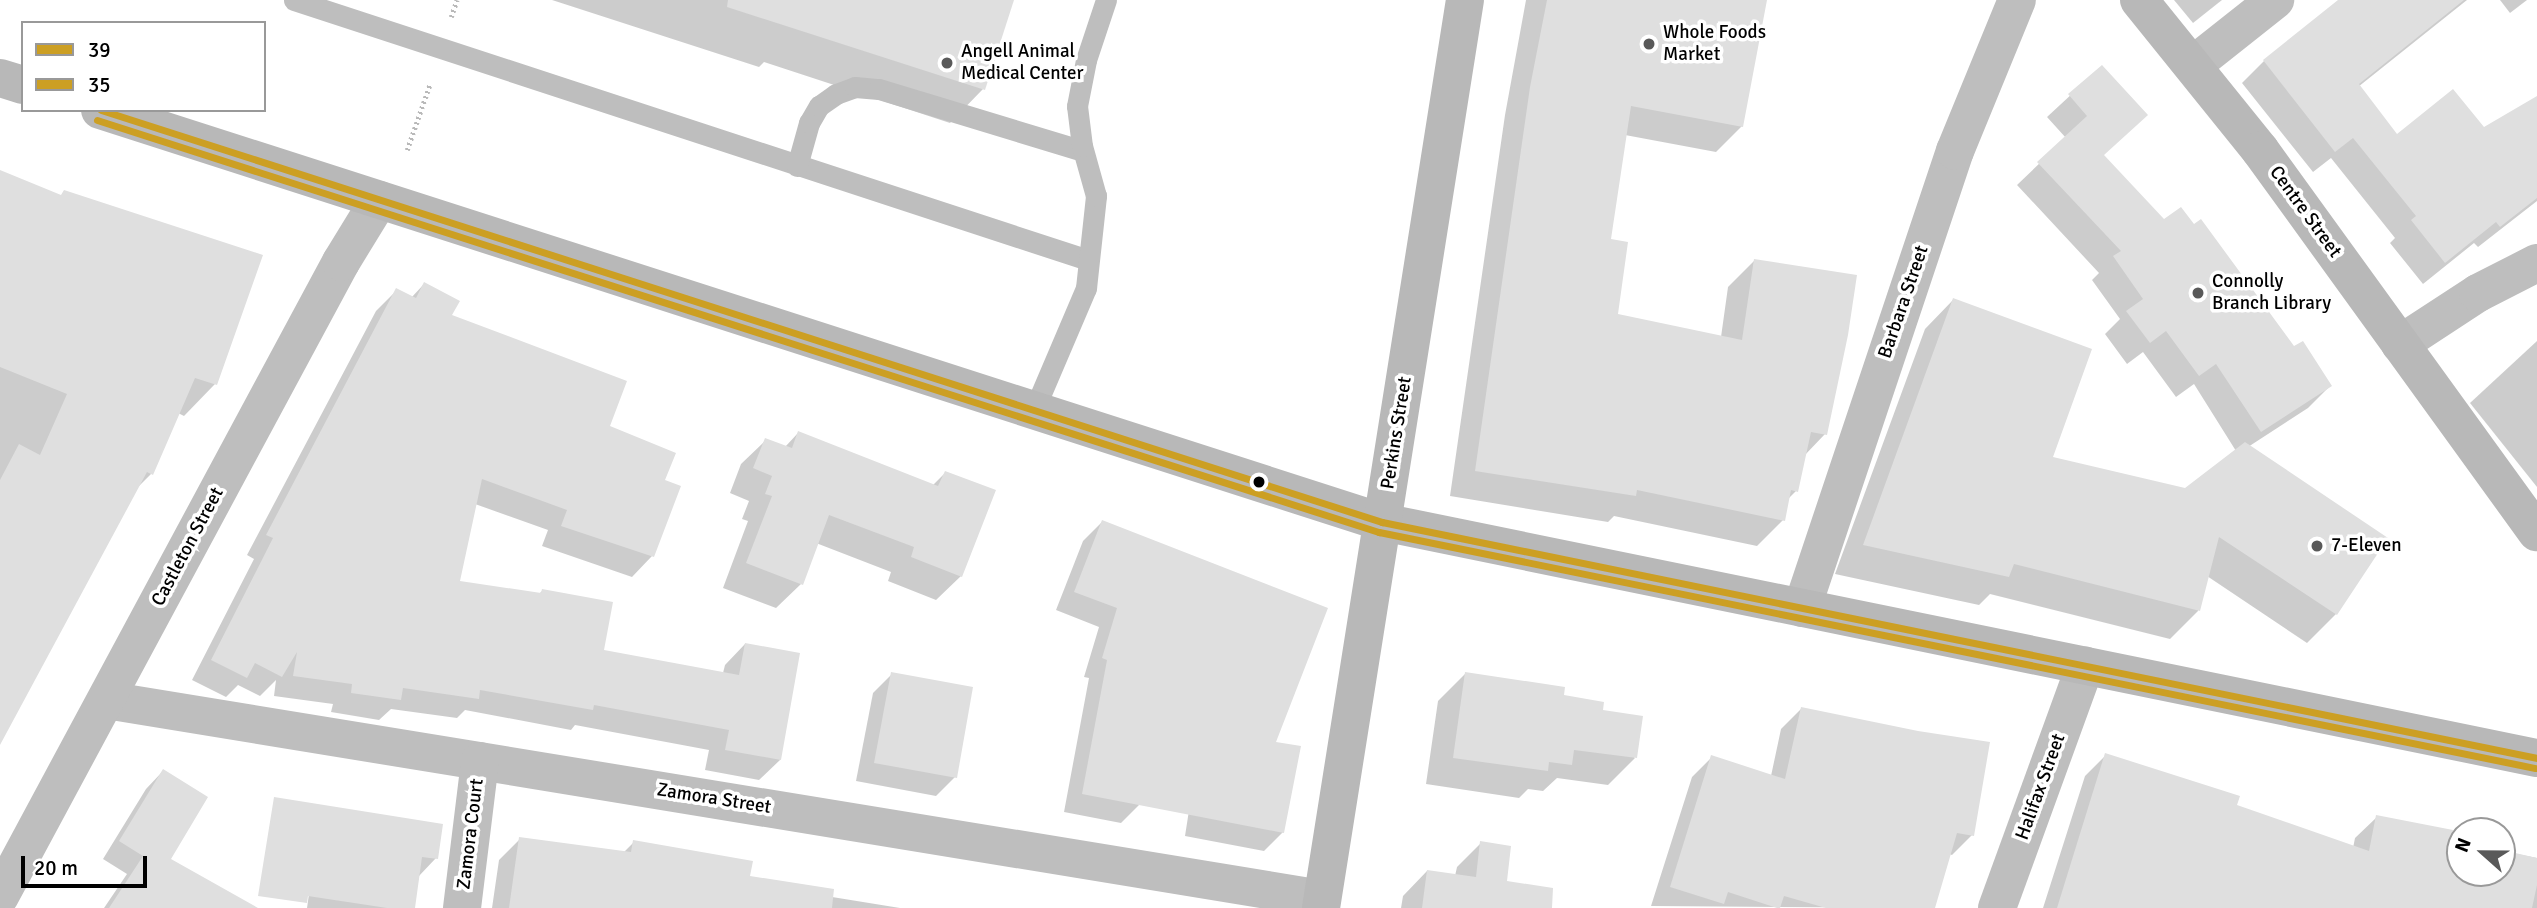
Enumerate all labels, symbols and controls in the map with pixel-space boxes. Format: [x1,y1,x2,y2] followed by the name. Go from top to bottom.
[21,21,266,112] legend
[1663,22,1766,66] place label: Whole Foods Market
[1641,36,1657,52] marker: Whole Foods Market
[88,37,111,63] text: 39
[961,41,1084,85] place label: Angell Animal Medical Center
[939,55,955,71] marker: Angell Animal Medical Center
[88,72,111,98] text: 35
[2264,162,2346,262] street label: Centre Street
[1874,243,1934,361] street label: Barbara Street
[2212,271,2331,315] place label: Connolly Branch Library
[2190,285,2206,301] marker: Connolly Branch Library
[1377,375,1417,491] street label: Perkins Street
[1252,475,1266,489] unlabelled marker
[147,484,229,610] street label: Castleton Street
[2331,535,2402,557] place label: 7-Eleven
[2309,538,2325,554] marker: 7-Eleven
[2011,731,2071,843] street label: Halifax Street
[453,777,489,891] street label: Zamora Court
[655,779,773,819] street label: Zamora Street
[2446,817,2516,887] north arrow
[2450,835,2477,856] text: N
[24,842,150,886] scale bar
[34,855,78,881] text: 20 m

